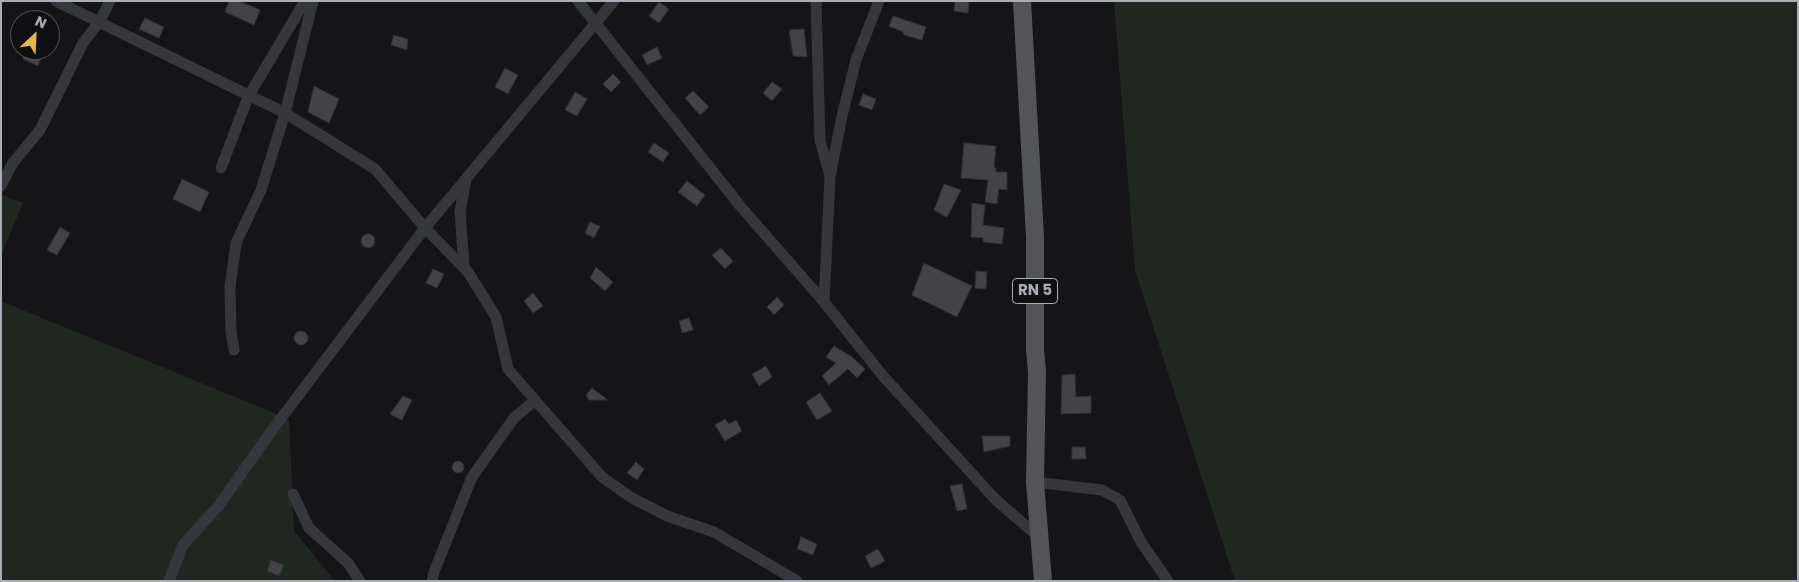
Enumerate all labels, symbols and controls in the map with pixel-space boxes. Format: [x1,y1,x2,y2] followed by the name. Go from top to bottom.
[10,10,60,60] north arrow
[32,11,50,34] text: N
[1012,278,1058,304] road number: RN 5

